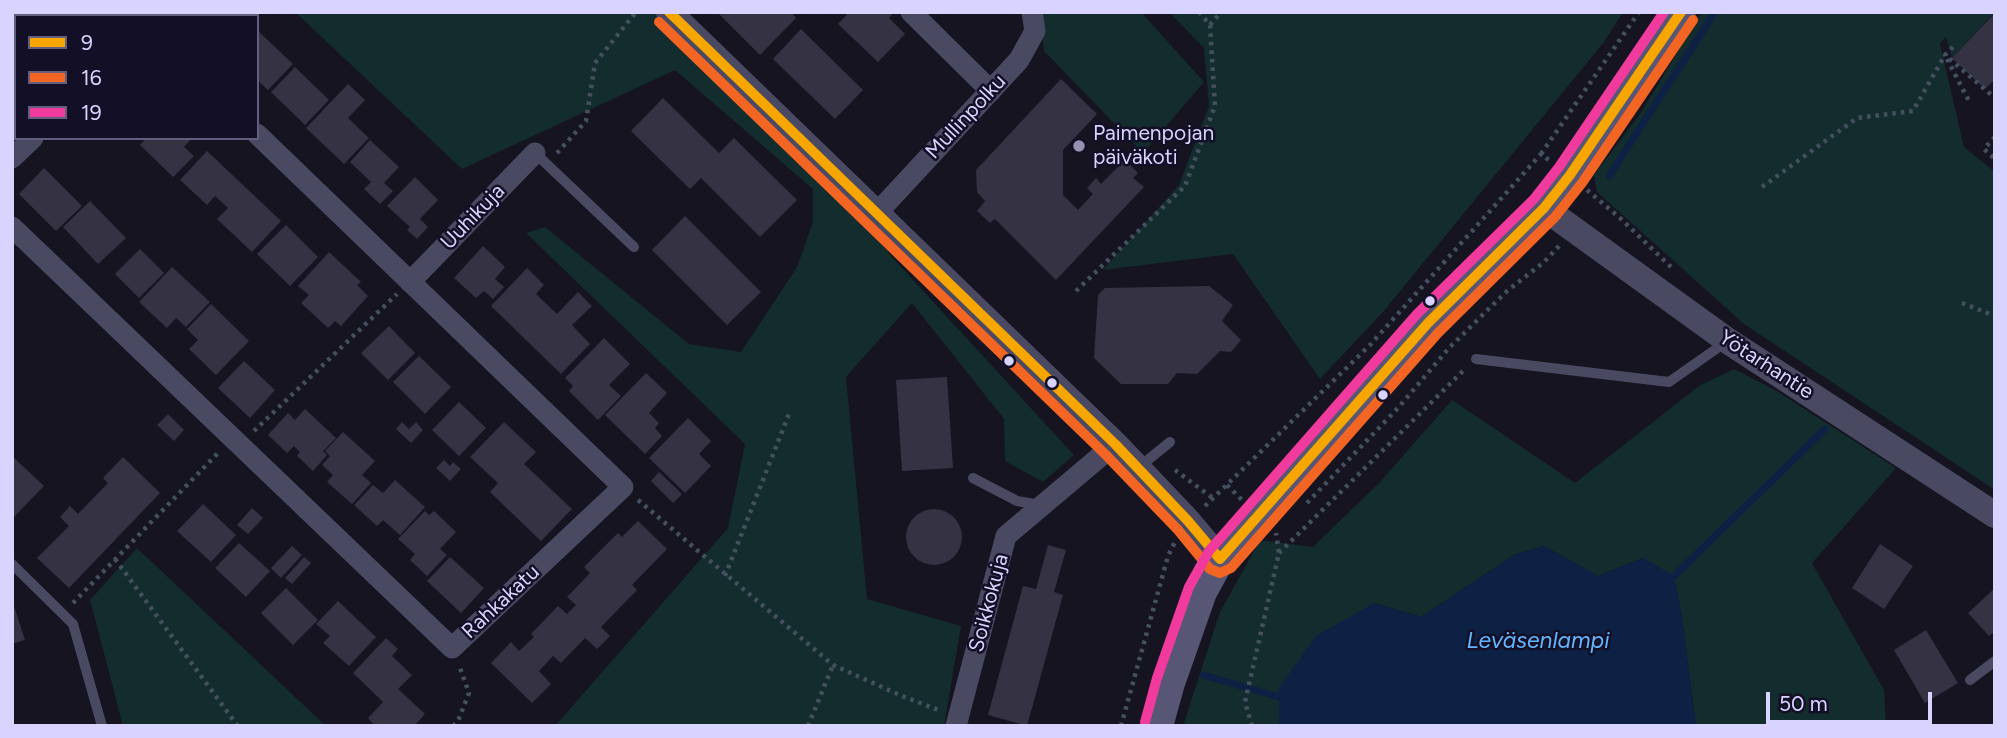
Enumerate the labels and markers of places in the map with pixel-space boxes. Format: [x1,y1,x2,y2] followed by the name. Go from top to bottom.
[1093,121,1214,171] place label: Paimenpojan päiväkoti
[1071,138,1087,154] marker: Paimenpojan päiväkoti
[1423,294,1437,308] unlabelled marker
[1002,354,1016,368] unlabelled marker
[1045,376,1059,390] unlabelled marker
[1376,388,1390,402] unlabelled marker

